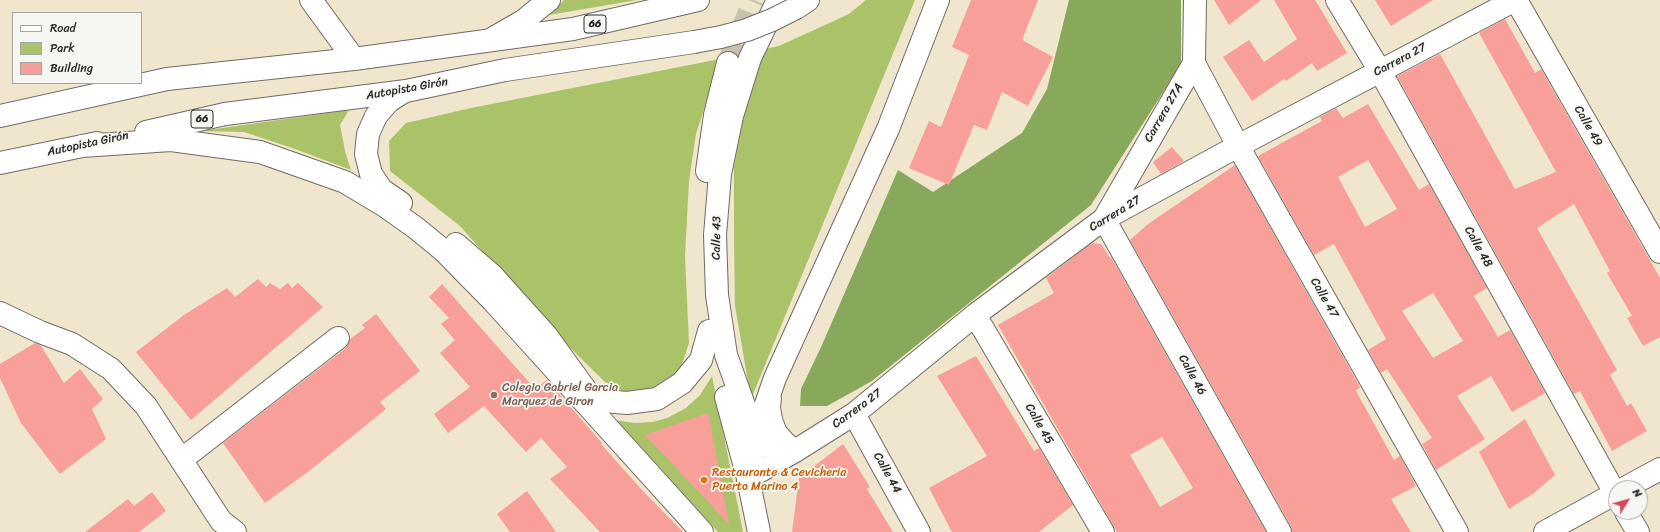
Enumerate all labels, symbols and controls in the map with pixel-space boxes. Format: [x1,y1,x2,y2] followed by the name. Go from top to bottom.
[12,12,142,84] legend
[584,15,606,33] road number: 66
[50,17,76,39] text: Road
[50,37,75,59] text: Park
[1371,40,1429,80] street label: Carrera 27
[50,57,93,79] text: Building
[365,75,449,103] street label: Autopista Girón
[1141,81,1187,145] street label: Carrera 27A
[1571,103,1605,149] street label: Calle 49
[191,110,213,128] road number: 66
[46,128,130,160] street label: Autopista Girón
[1087,193,1143,235] street label: Carrera 27
[709,216,725,260] street label: Calle 43
[1461,224,1495,270] street label: Calle 48
[1307,275,1341,321] street label: Calle 47
[1175,352,1209,398] street label: Calle 46
[502,381,618,409] place label: Colegio Gabriel Garcia Marquez de Giron
[830,386,884,432] street label: Carrera 27
[489,390,499,400] marker: Colegio Gabriel Garcia Marquez de Giron
[1022,401,1056,447] street label: Calle 45
[870,450,904,496] street label: Calle 44
[712,466,846,494] place label: Restaurante & Cevicheria Puerto Marino 4
[699,475,709,485] marker: Restaurante & Cevicheria Puerto Marino 4
[1608,480,1648,520] north arrow
[1627,484,1647,502] text: N

